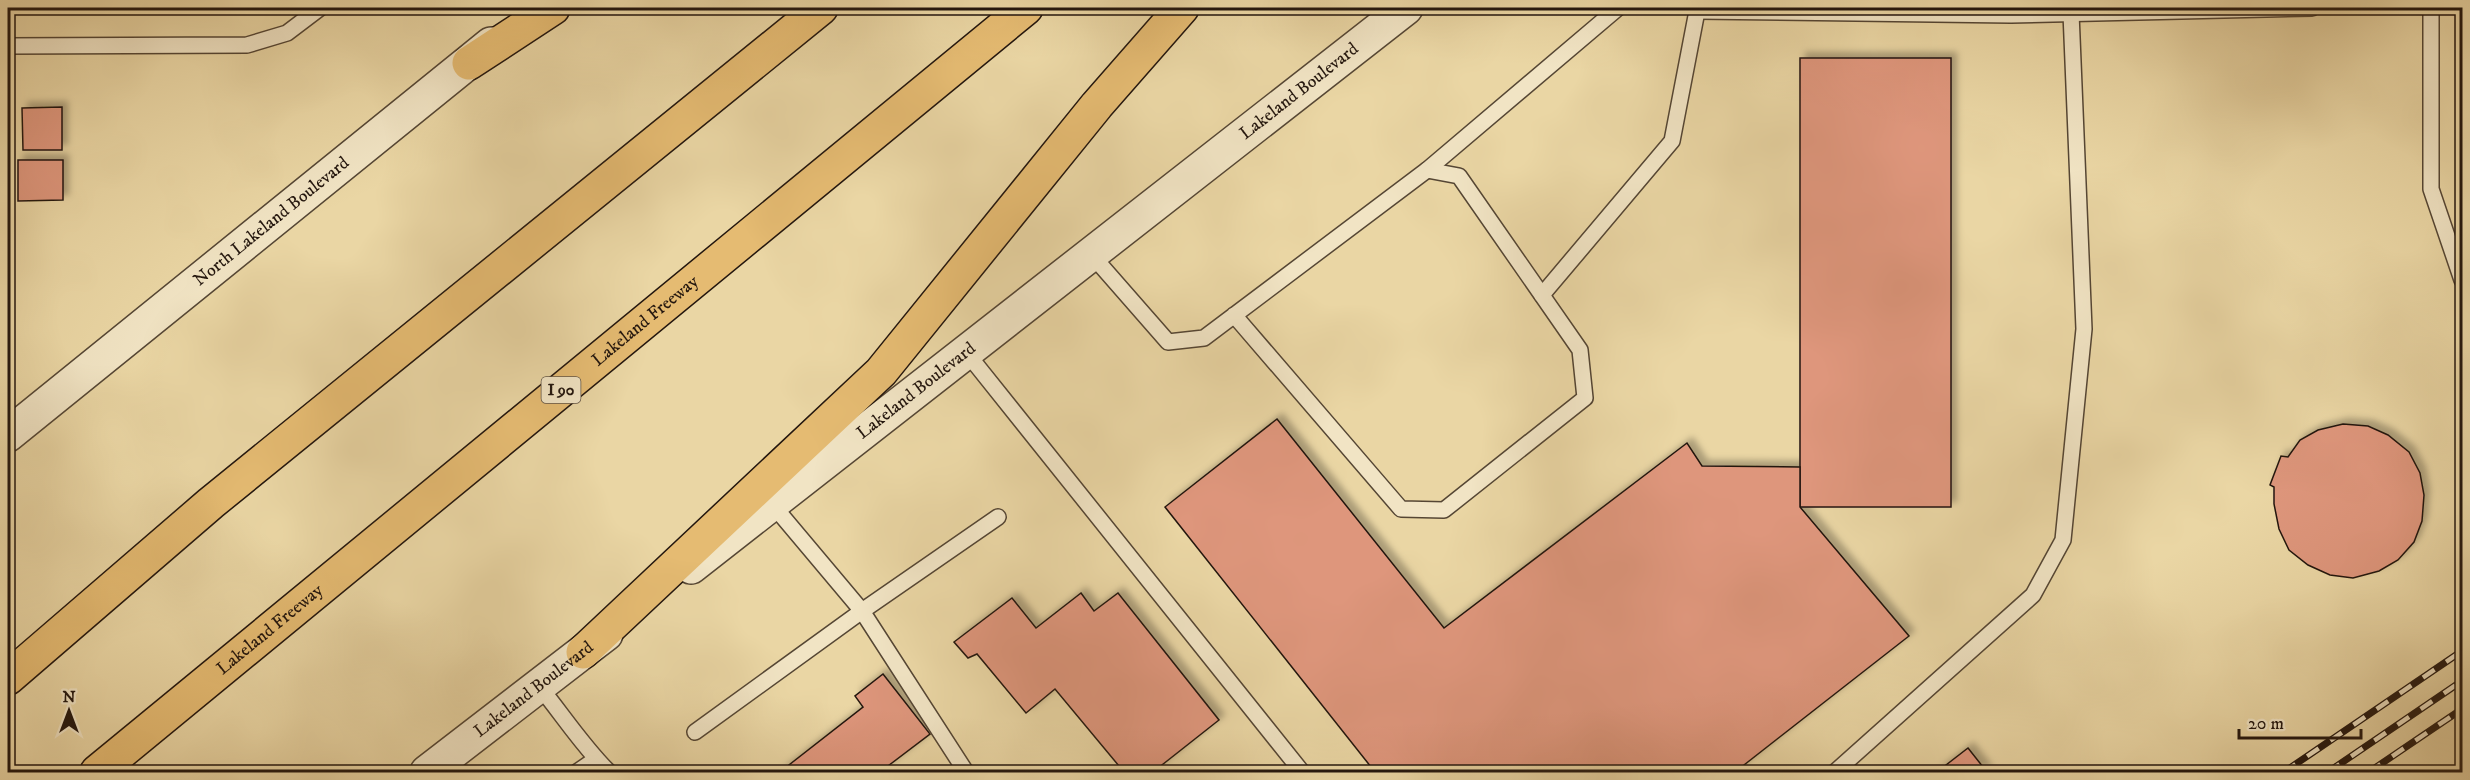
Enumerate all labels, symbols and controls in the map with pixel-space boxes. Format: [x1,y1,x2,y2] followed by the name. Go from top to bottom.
[1235,38,1363,145] street label: Lakeland Boulevard
[189,152,354,291] street label: North Lakeland Boulevard
[588,270,703,371] street label: Lakeland Freeway
[852,338,980,444] street label: Lakeland Boulevard
[542,377,580,403] road number: I 90
[212,579,328,680] street label: Lakeland Freeway
[470,637,598,743] street label: Lakeland Boulevard
[39,681,99,741] north arrow
[62,687,76,707] text: N
[2239,702,2360,740] scale bar
[2248,713,2284,735] text: 20 m

